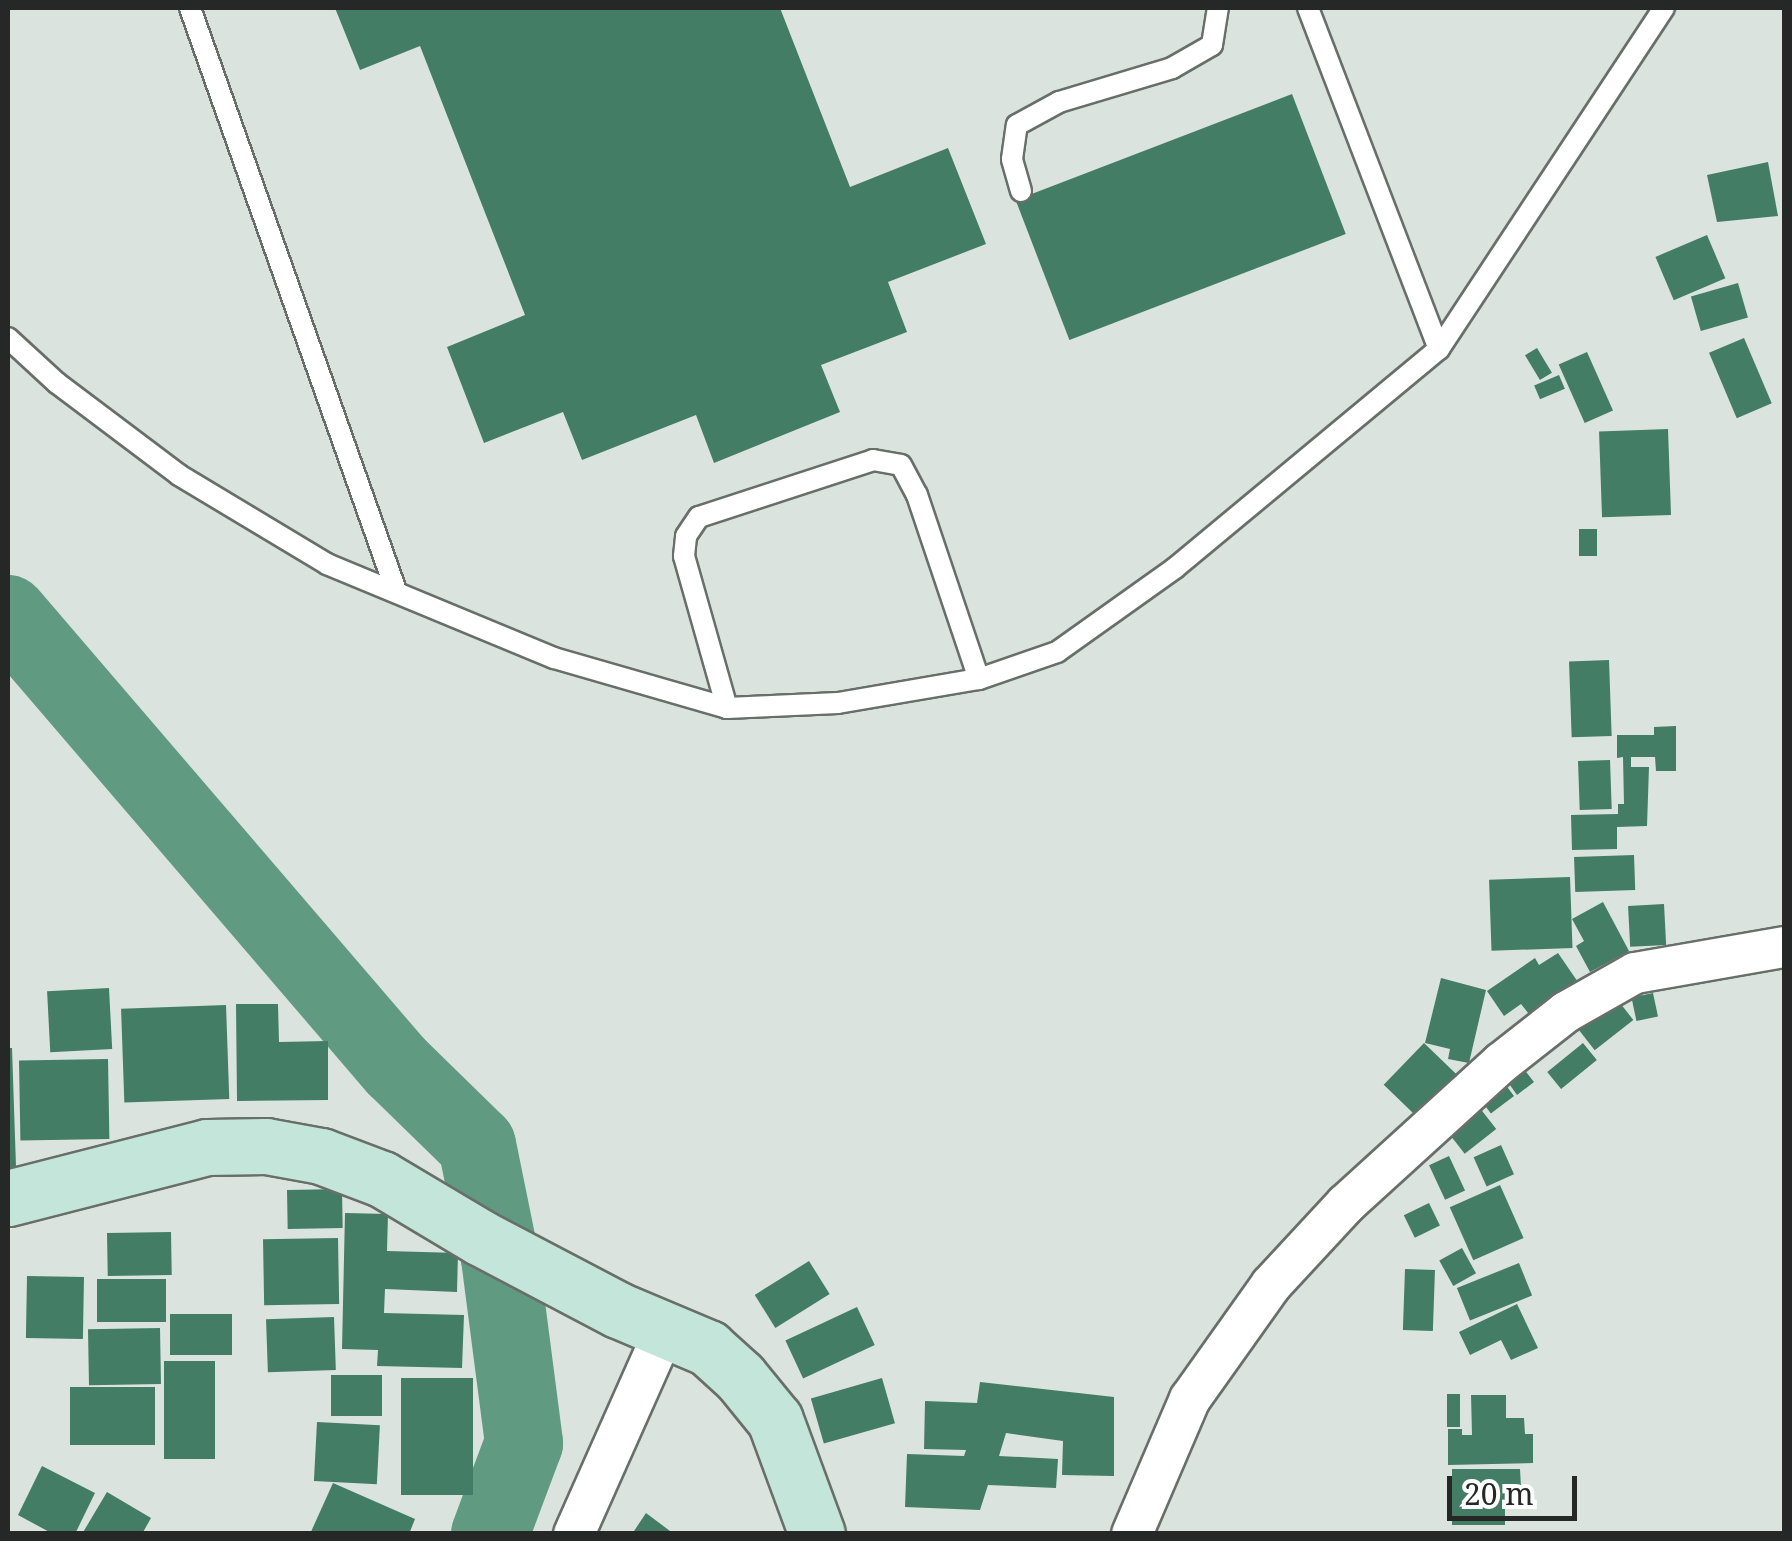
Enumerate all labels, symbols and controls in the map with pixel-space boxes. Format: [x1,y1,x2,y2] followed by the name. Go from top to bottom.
[1452,1456,1582,1518] scale bar
[1464,1473,1534,1514] text: 20 m

